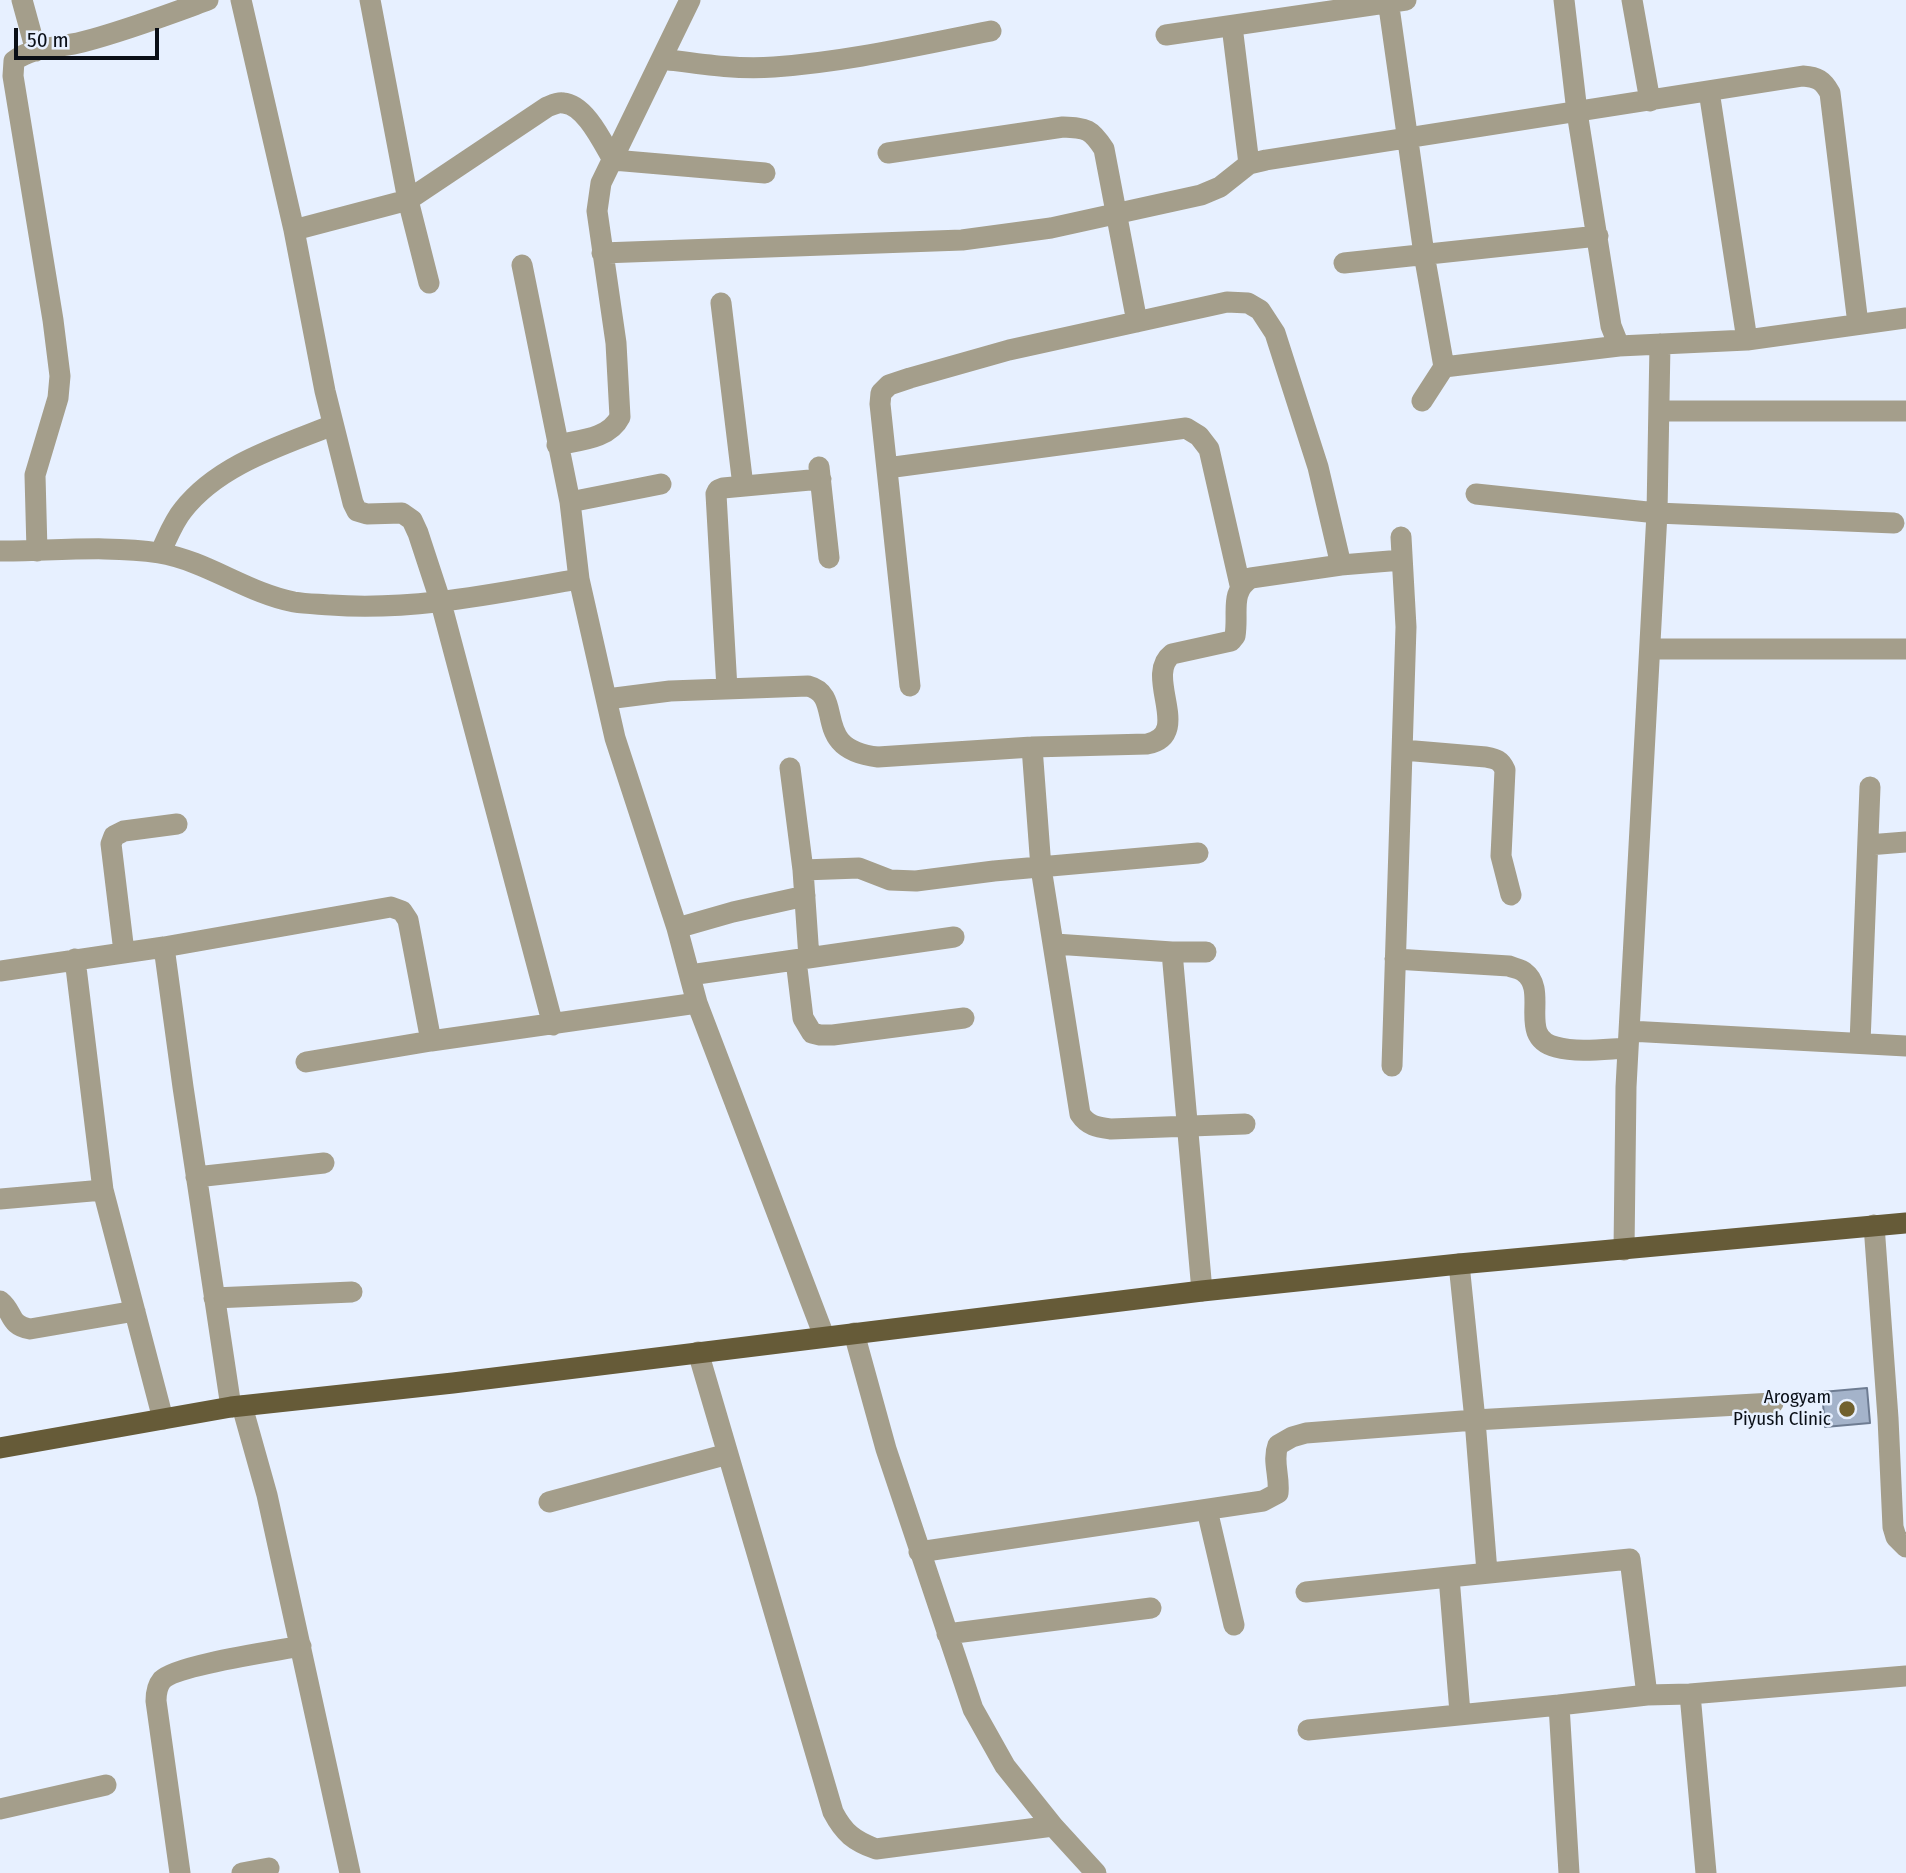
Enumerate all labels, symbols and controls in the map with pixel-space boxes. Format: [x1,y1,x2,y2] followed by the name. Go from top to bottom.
[18,14,163,58] scale bar
[27,27,69,53] text: 50 m
[1733,1387,1831,1431] place label: Arogyam Piyush Clinic
[1837,1399,1857,1419] marker: Arogyam Piyush Clinic

